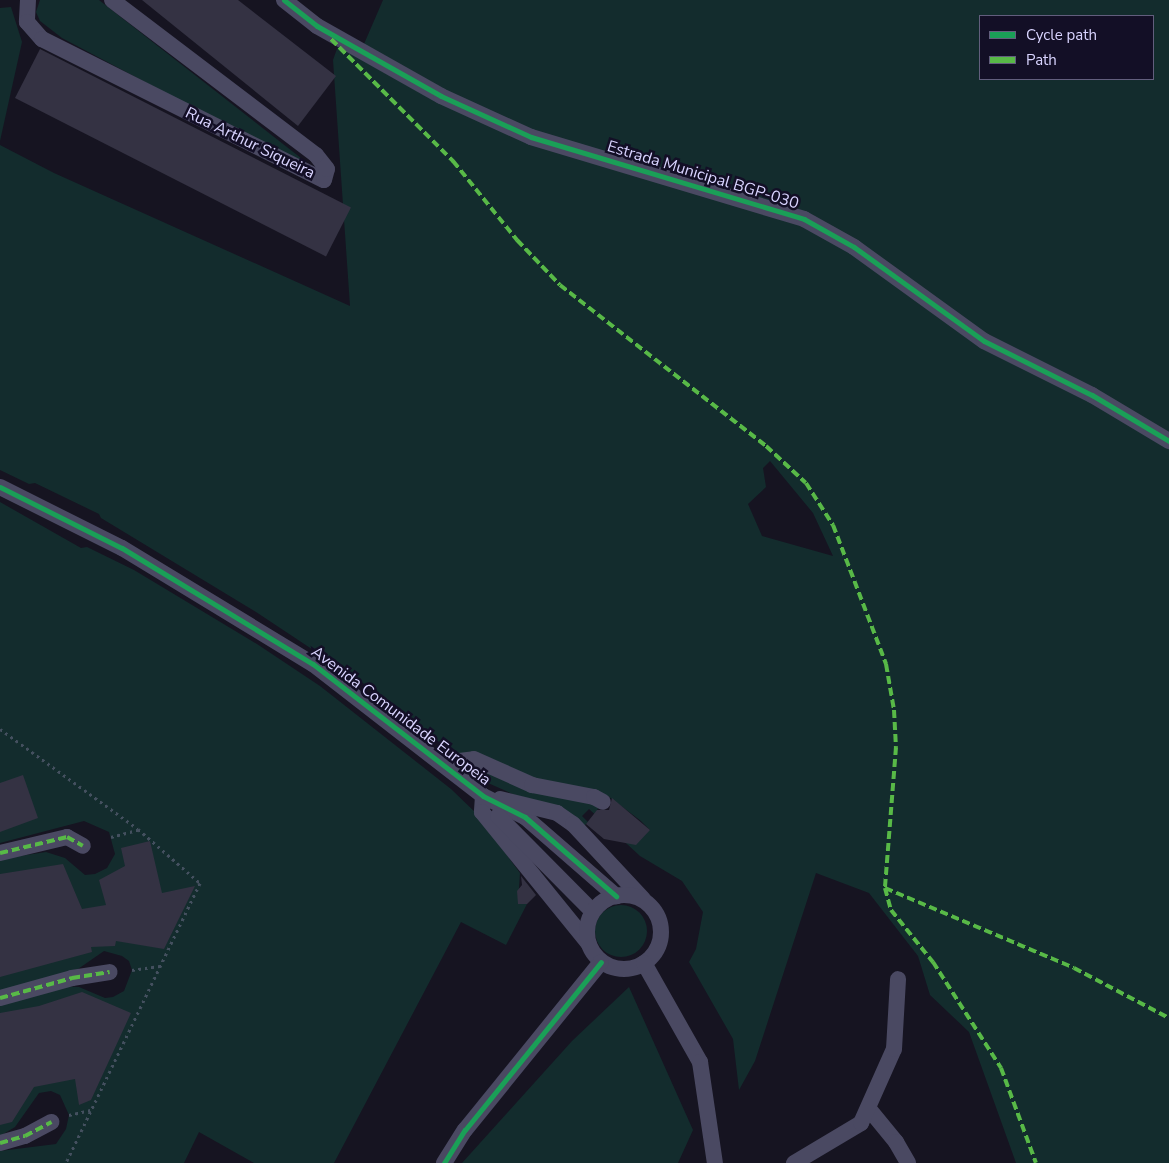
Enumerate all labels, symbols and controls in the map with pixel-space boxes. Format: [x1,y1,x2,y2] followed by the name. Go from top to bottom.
[979,15,1154,80] legend
[1026,25,1097,45] text: Cycle path
[1026,50,1057,70] text: Path
[182,103,318,183] street label: Rua Arthur Siqueira
[605,137,801,213] street label: Estrada Municipal BGP-030
[307,642,495,790] street label: Avenida Comunidade Europeia

